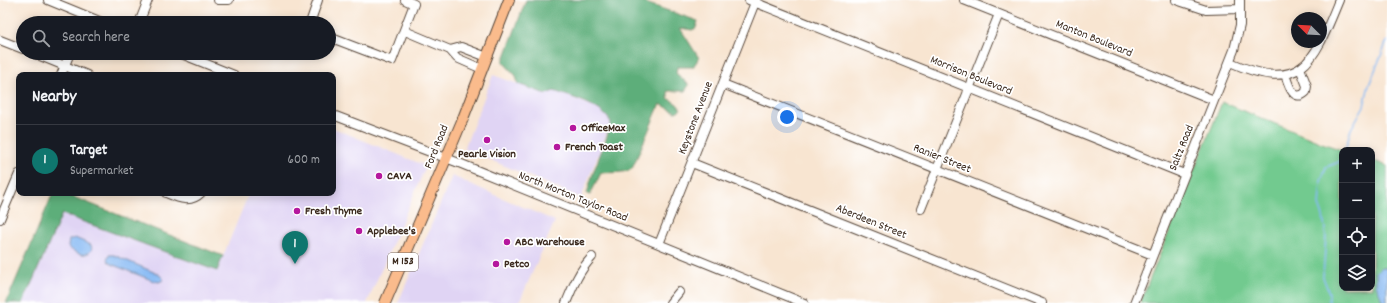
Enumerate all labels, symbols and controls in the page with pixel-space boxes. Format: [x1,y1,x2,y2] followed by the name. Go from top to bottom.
[1291,12,1327,48] north arrow
[16,16,336,60] search box
[1053,16,1135,62] street label: Manton Boulevard
[30,27,52,49] icon: search
[62,27,130,49] text: Search here
[927,52,1015,100] street label: Morrison Boulevard
[674,79,718,157] street label: Keystone Avenue
[32,86,76,110] text: Nearby
[777,107,797,127] your location
[581,120,626,137] place label: OfficeMax
[421,123,453,171] street label: Ford Road
[568,123,578,133] marker: OfficeMax
[1165,123,1199,173] street label: Saltz Road
[482,135,492,145] marker: Pearle Vision
[565,139,623,156] place label: French Toast
[70,140,107,162] text: Target
[911,140,974,178] street label: Ranier Street
[552,142,562,152] marker: French Toast
[458,146,516,163] place label: Pearle Vision
[1339,147,1375,291] map controls
[1339,147,1375,183] button: +
[44,151,46,170] text: 1
[288,151,320,170] text: 600 m
[70,162,134,181] text: Supermarket
[516,167,630,227] street label: North Morton Taylor Road
[387,168,412,185] place label: CAVA
[374,171,384,181] marker: CAVA
[1339,183,1375,219] button: −
[833,200,910,244] street label: Aberdeen Street
[305,203,363,220] place label: Fresh Thyme
[292,206,302,216] marker: Fresh Thyme
[1339,219,1375,255] button: locate
[367,223,416,240] place label: Applebee's
[354,226,364,236] marker: Applebee's
[282,231,308,264] pin: 1
[515,234,585,251] place label: ABC Warehouse
[502,237,512,247] marker: ABC Warehouse
[388,253,418,271] road number: M 153
[1339,255,1375,291] button: layers
[504,256,530,273] place label: Petco
[491,259,501,269] marker: Petco

